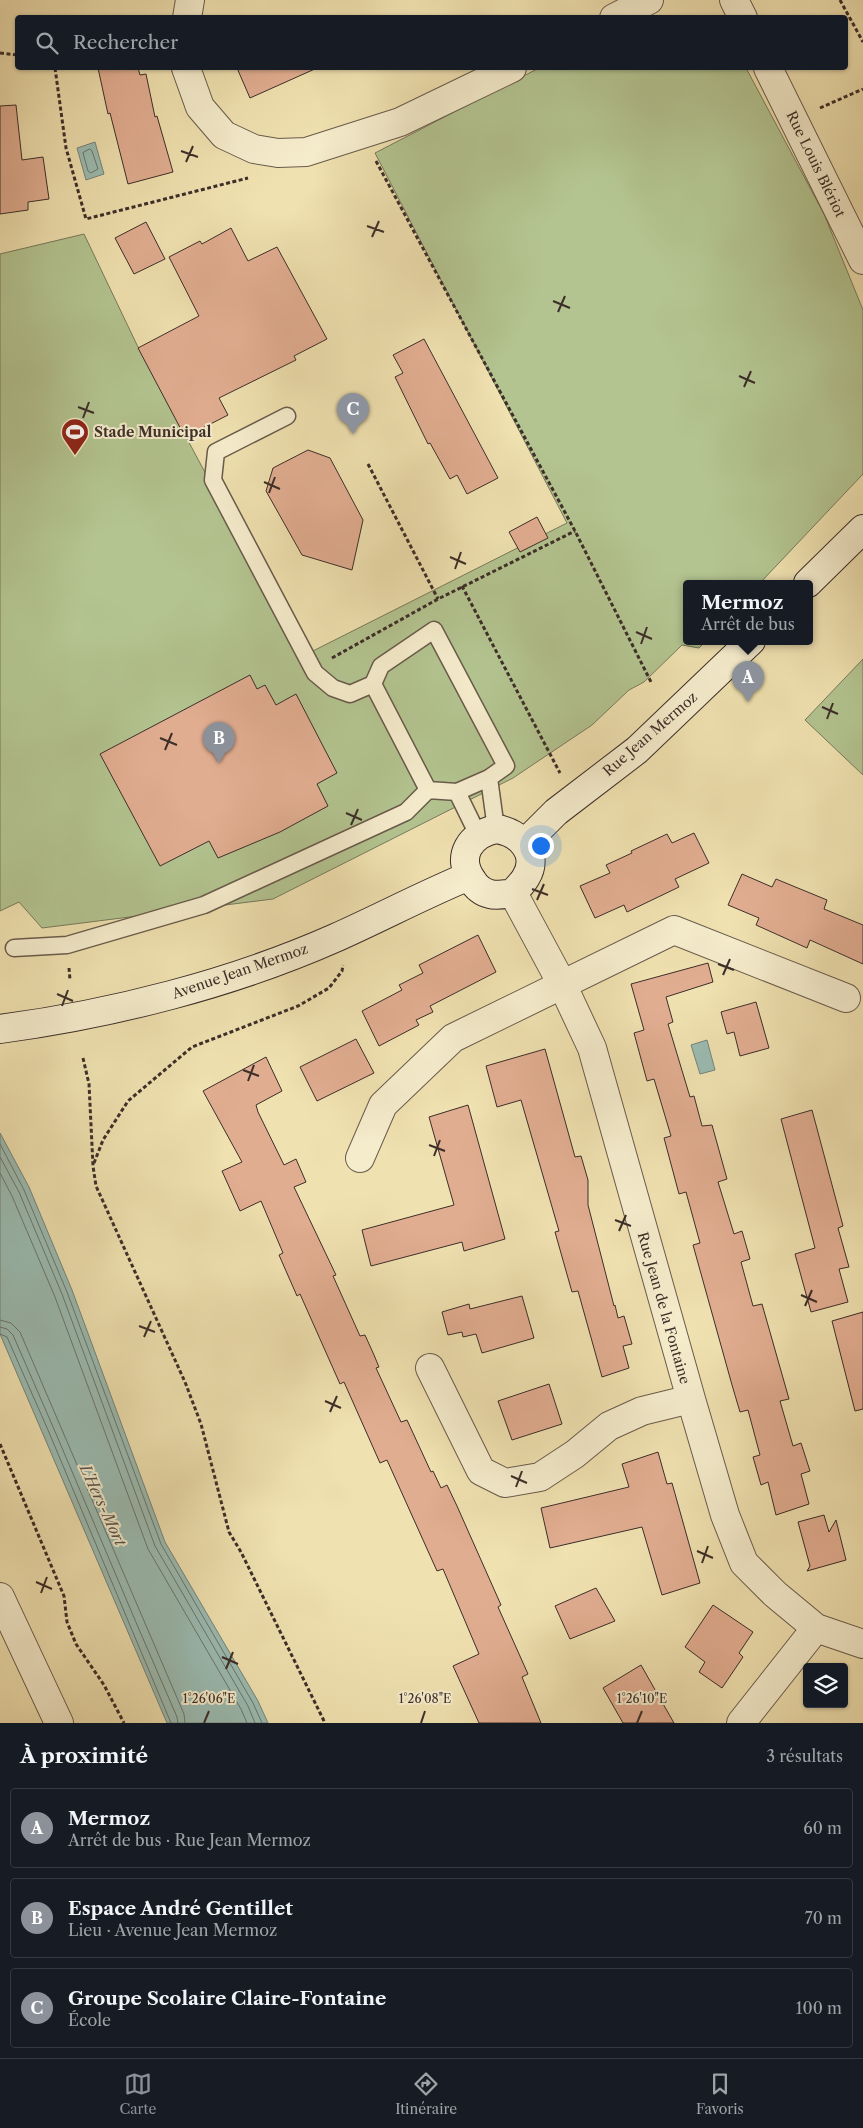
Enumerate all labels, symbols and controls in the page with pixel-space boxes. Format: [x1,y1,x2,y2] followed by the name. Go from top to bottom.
[15,15,848,70] search box
[33,29,61,57] icon: search
[73,31,178,54] text: Rechercher
[782,108,850,220] street label: Rue Louis Blériot
[337,393,369,434] pin: C
[60,417,90,456] sports icon: Stade Municipal
[94,423,212,441] place label: Stade Municipal
[683,580,813,645] popup
[701,591,783,614] text: Mermoz
[701,614,795,634] text: Arrêt de bus
[732,661,764,702] pin: A
[599,688,701,780] street label: Rue Jean Mermoz
[203,722,235,763] pin: B
[528,833,554,859] your location
[169,939,310,1003] street label: Avenue Jean Mermoz
[634,1230,694,1386] street label: Rue Jean de la Fontaine
[75,1460,130,1549] water label: L'Hers-Mort
[803,1663,848,1708] map controls
[803,1663,848,1708] button: layers
[183,1691,235,1706] text: 1°26'06"E
[399,1691,451,1706] text: 1°26'08"E
[617,1691,667,1706] text: 1°26'10"E
[20,1743,148,1768] text: À proximité
[766,1746,843,1766] text: 3 résultats
[68,1807,150,1830] text: Mermoz
[31,1818,43,1838] text: A
[803,1818,842,1838] text: 60 m
[68,1830,311,1850] text: Arrêt de bus · Rue Jean Mermoz
[68,1897,293,1920] text: Espace André Gentillet
[31,1908,43,1928] text: B
[805,1908,842,1928] text: 70 m
[68,1920,277,1940] text: Lieu · Avenue Jean Mermoz
[68,1987,386,2010] text: Groupe Scolaire Claire-Fontaine
[31,1998,43,2018] text: C
[796,1998,842,2018] text: 100 m
[68,2010,111,2030] text: École
[119,2070,156,2118] tab: Carte
[395,2070,457,2118] tab: Itinéraire
[696,2070,744,2118] tab: Favoris

